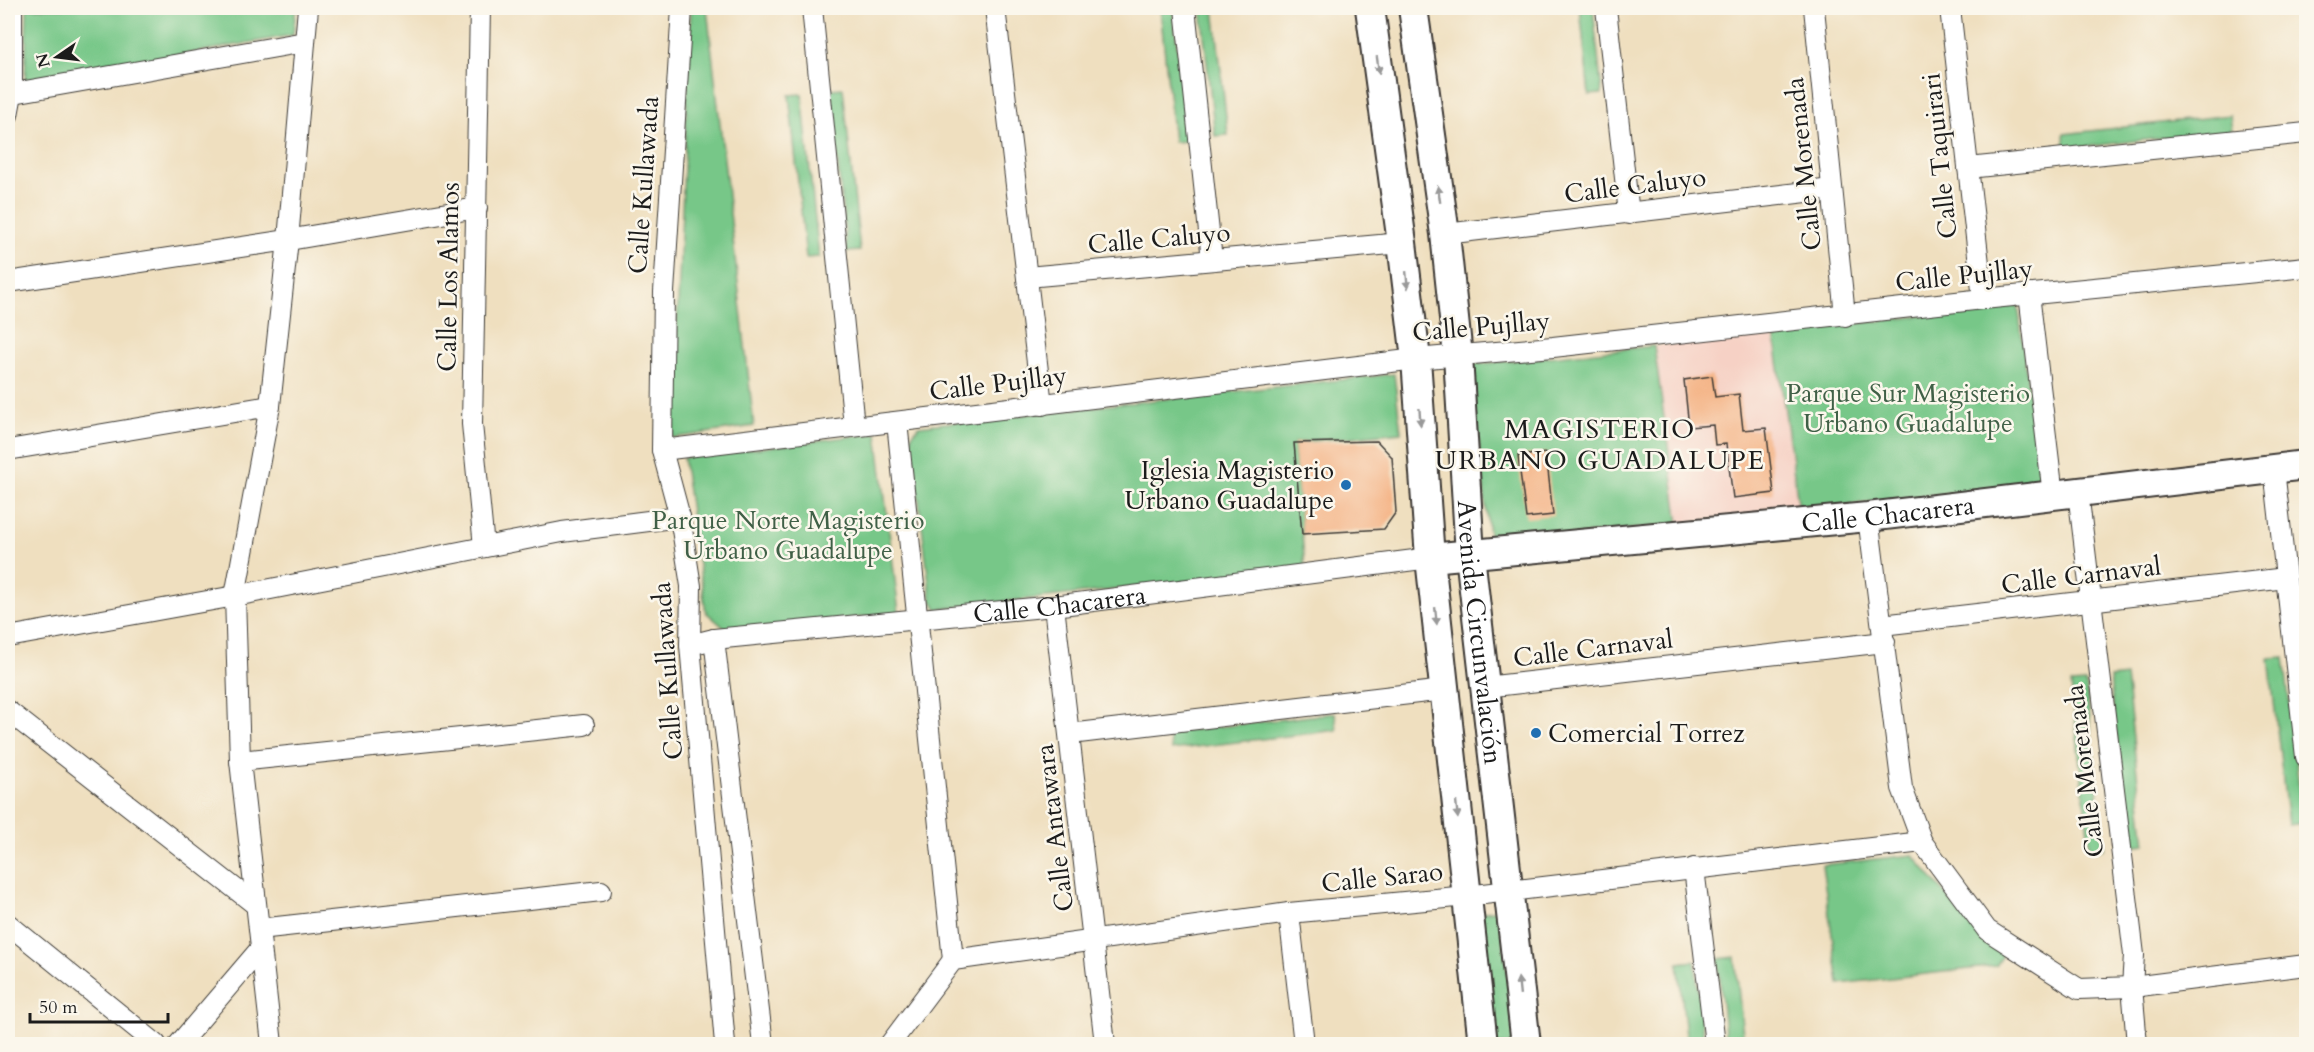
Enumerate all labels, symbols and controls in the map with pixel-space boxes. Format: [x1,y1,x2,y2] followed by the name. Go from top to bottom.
[27,27,87,87] north arrow
[31,51,56,70] text: N
[1374,56,1383,75] one-way arrow
[1913,71,1966,241] street label: Calle Taquirari
[1777,76,1830,252] street label: Calle Morenada
[620,95,667,275] street label: Calle Kullawada
[1562,159,1708,212] street label: Calle Caluyo
[429,182,468,372] street label: Calle Los Alamos
[1434,184,1444,203] one-way arrow
[1086,215,1232,262] street label: Calle Caluyo
[1893,251,2035,300] street label: Calle Pujllay
[1402,270,1411,289] one-way arrow
[1411,303,1552,350] street label: Calle Pujllay
[927,358,1069,409] street label: Calle Pujllay
[1786,376,2030,441] park label: Parque Sur Magisterio Urbano Guadalupe
[1415,408,1424,427] one-way arrow
[1435,411,1765,479] district label: MAGISTERIO URBANO GUADALUPE
[1125,453,1334,518] place label: Iglesia Magisterio Urbano Guadalupe
[1339,478,1353,492] marker: Iglesia Magisterio Urbano Guadalupe
[1800,488,1976,541] street label: Calle Chacarera
[1449,499,1511,766] street label: Avenida Circunvalación
[652,503,924,568] park label: Parque Norte Magisterio Urbano Guadalupe
[1999,548,2163,603] street label: Calle Carnaval
[972,577,1148,632] street label: Calle Chacarera
[644,581,691,761] street label: Calle Kullawada
[1431,607,1441,626] one-way arrow
[1511,621,1675,676] street label: Calle Carnaval
[2057,682,2112,859] street label: Calle Morenada
[1548,716,1745,751] place label: Comercial Torrez
[1529,726,1543,740] marker: Comercial Torrez
[1027,742,1082,914] street label: Calle Antawara
[1453,801,1462,820] one-way arrow
[1319,854,1445,901] street label: Calle Sarao
[1514,977,1524,996] one-way arrow
[30,986,168,1024] scale bar
[39,995,78,1020] text: 50 m

